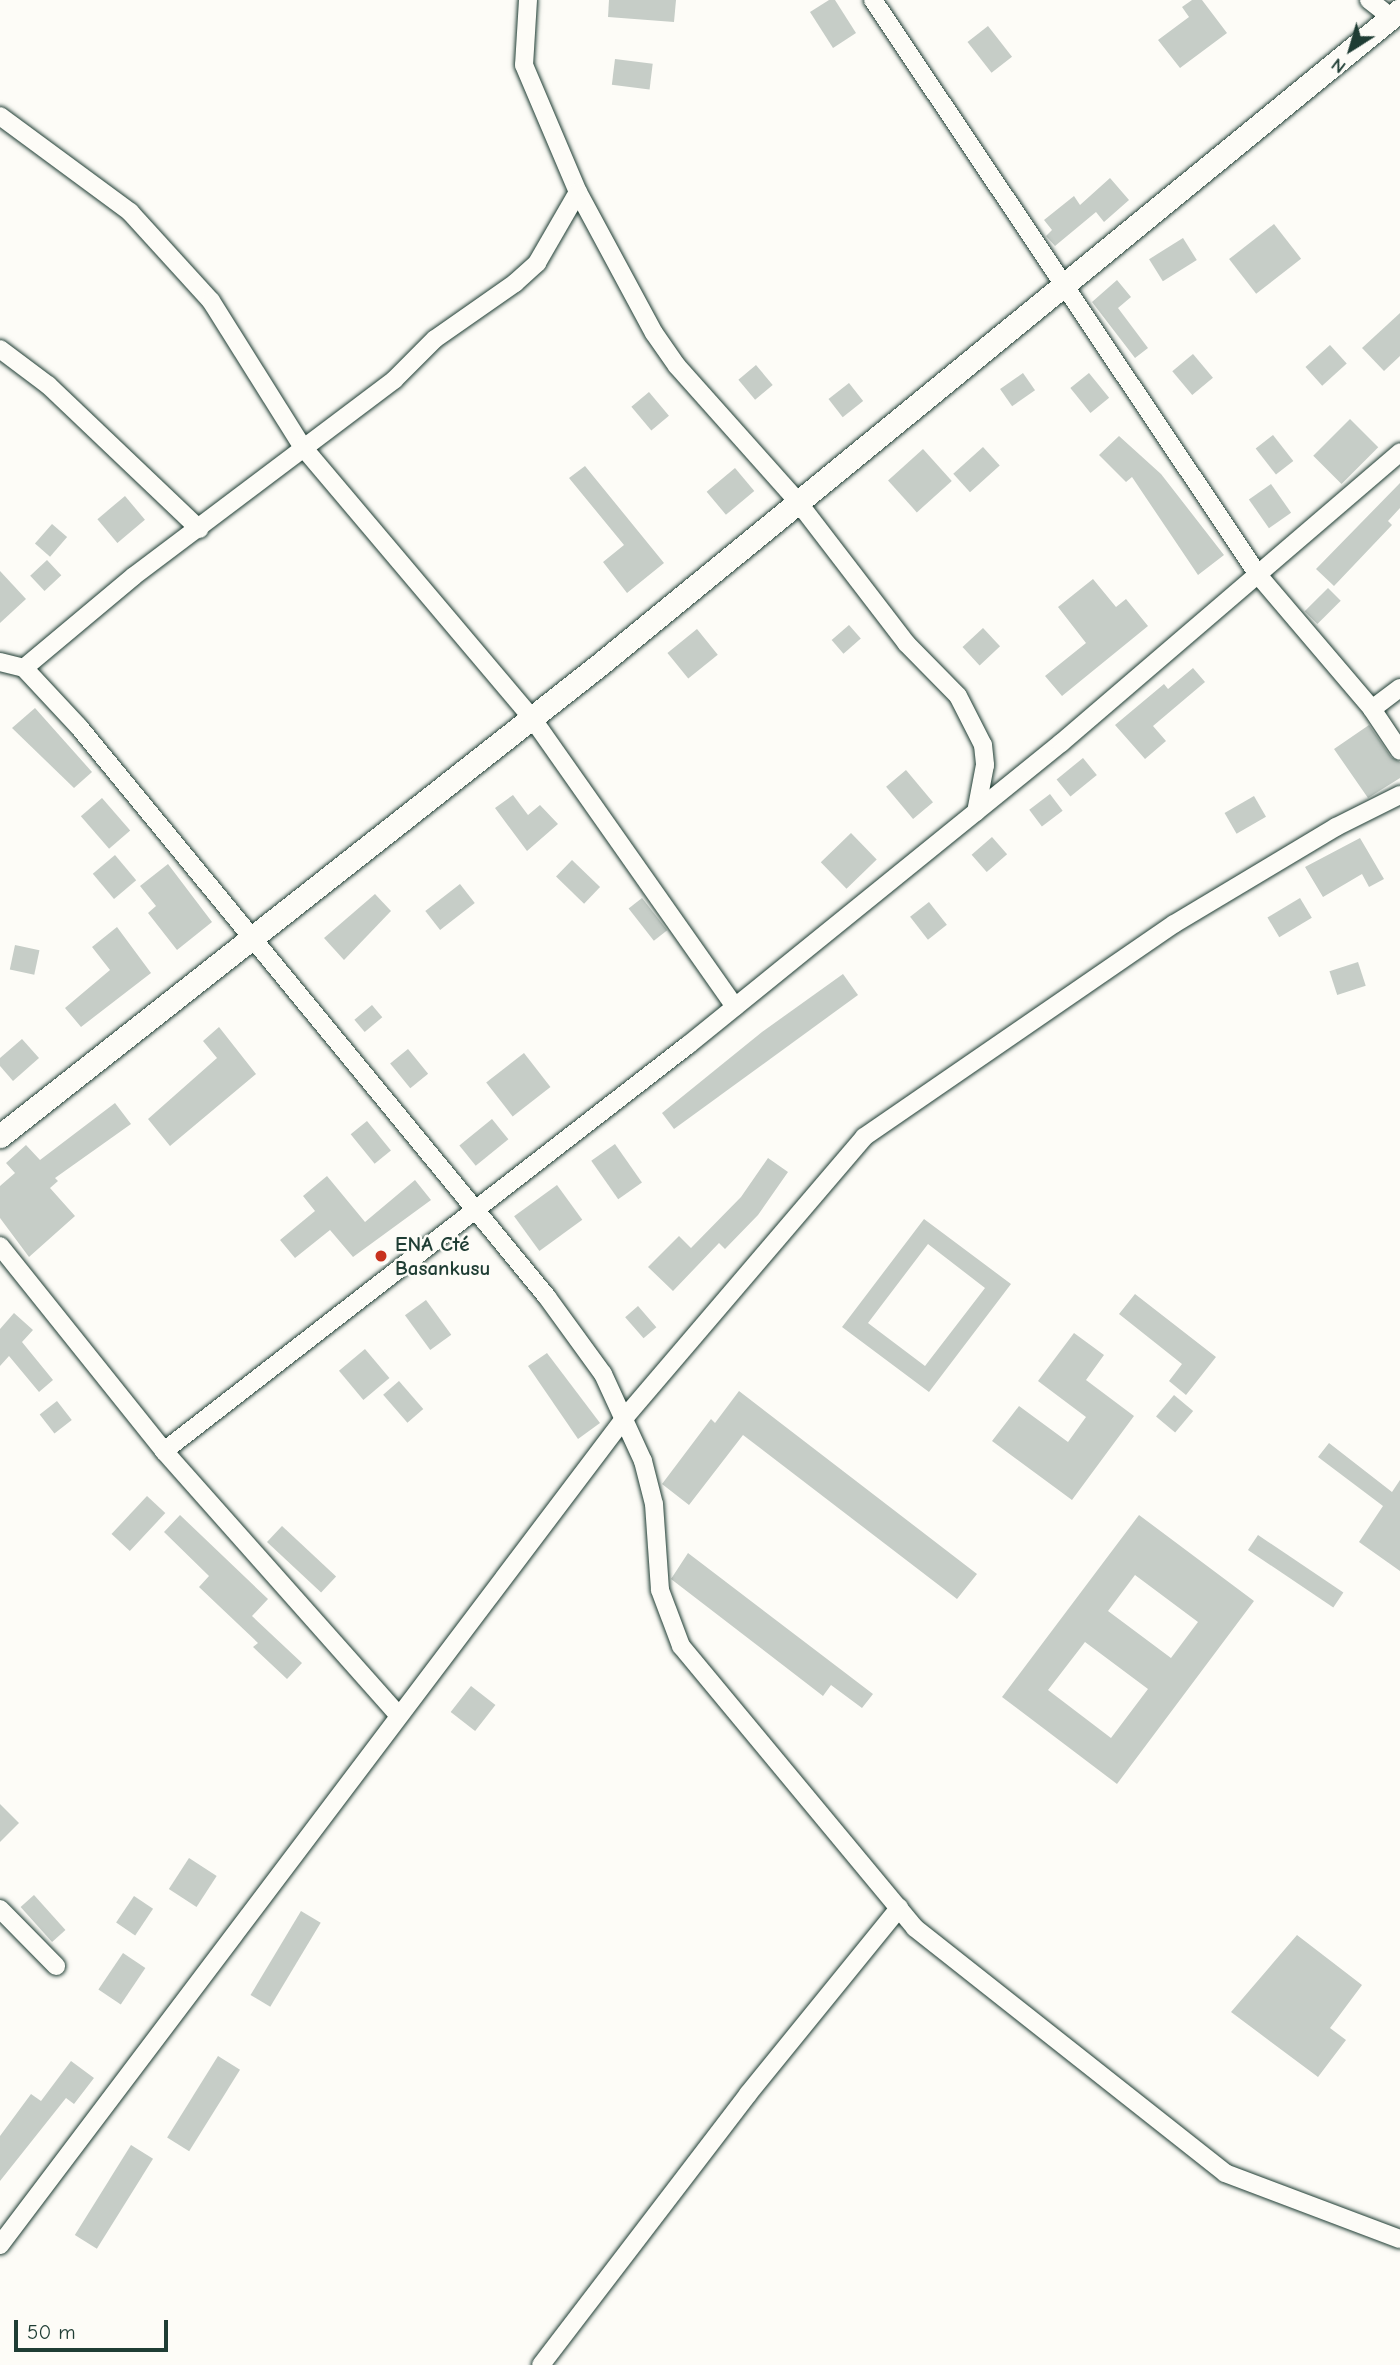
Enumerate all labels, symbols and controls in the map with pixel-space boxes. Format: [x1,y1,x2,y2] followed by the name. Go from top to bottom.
[1316,14,1386,84] north arrow
[1327,53,1350,78] text: N
[395,1231,490,1281] place label: ENA Cté Basankusu
[373,1248,389,1264] marker: ENA Cté Basankusu
[18,2306,172,2350] scale bar
[27,2320,76,2344] text: 50 m

